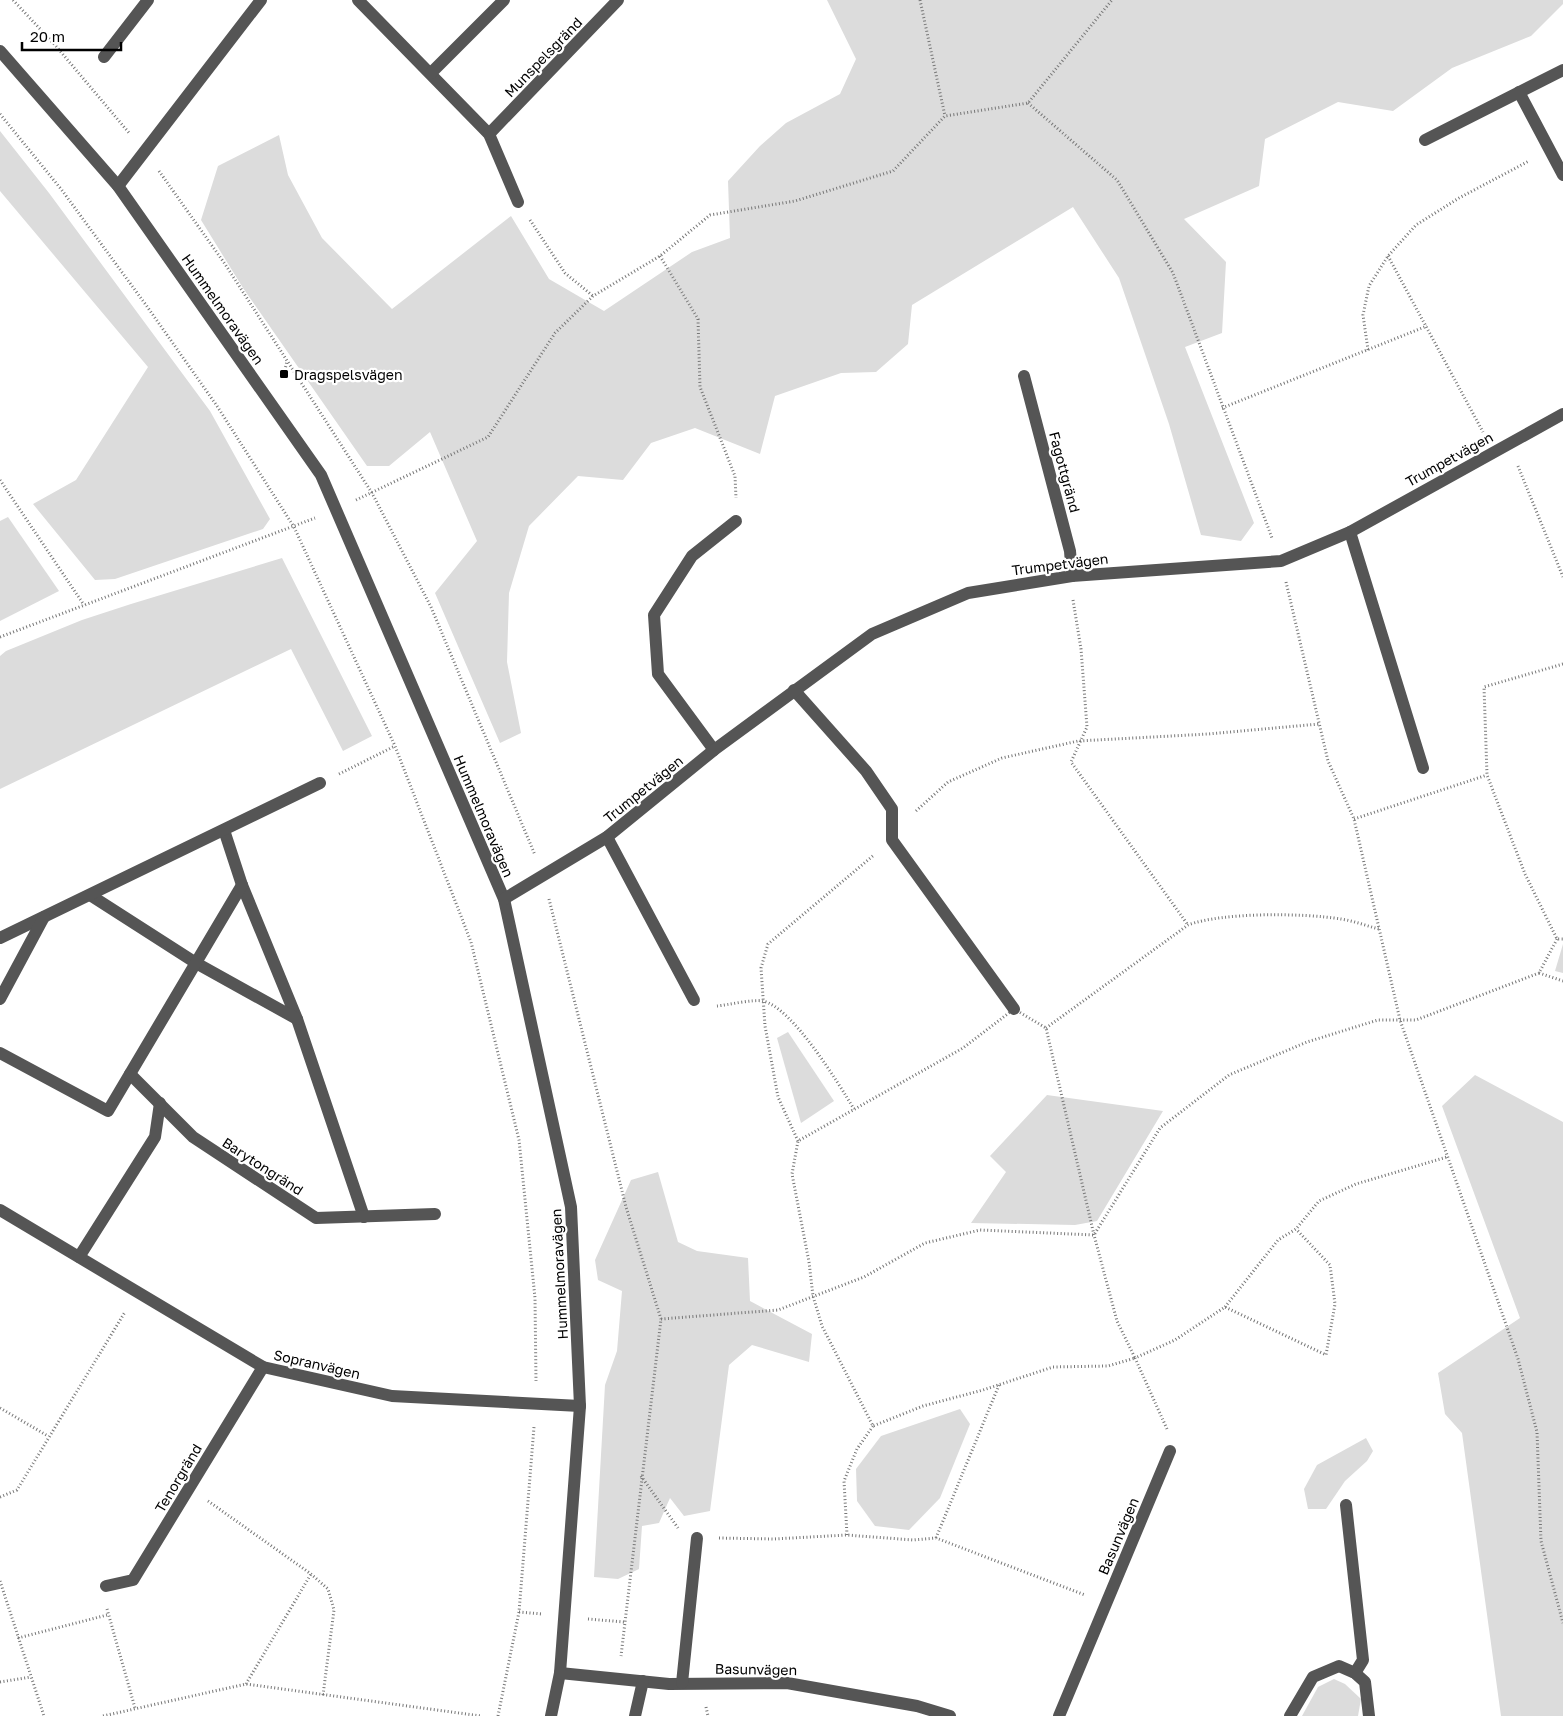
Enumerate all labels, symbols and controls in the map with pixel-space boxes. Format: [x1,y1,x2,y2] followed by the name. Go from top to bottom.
[501,14,585,100] street label: Munspelsgränd
[22,20,121,52] scale bar
[30,27,65,45] text: 20 m
[178,250,268,368] street label: Hummelmoravägen
[294,366,403,383] place label: Dragspelsvägen
[278,368,290,380] marker: Dragspelsvägen
[1402,428,1496,490] street label: Trumpetvägen
[1046,430,1084,514] street label: Fagottgränd
[1011,550,1109,578] street label: Trumpetvägen
[451,752,517,880] street label: Hummelmoravägen
[600,752,686,826] street label: Trumpetvägen
[219,1134,307,1198] street label: Barytongränd
[547,1208,571,1340] street label: Hummelmoravägen
[272,1346,362,1382] street label: Sopranvägen
[151,1441,205,1515] street label: Tenorgränd
[1094,1495,1142,1577] street label: Basunvägen
[715,1660,797,1678] street label: Basunvägen

